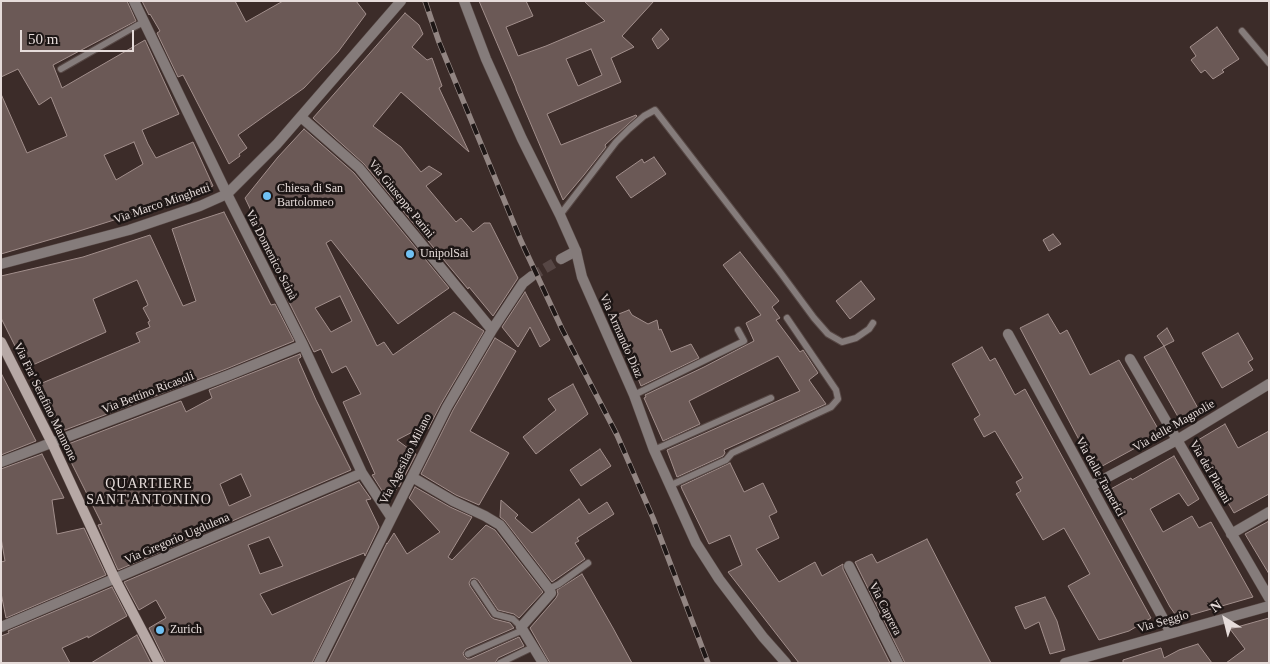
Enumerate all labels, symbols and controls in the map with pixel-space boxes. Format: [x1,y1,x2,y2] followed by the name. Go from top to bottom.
[22,20,136,52] scale bar
[28,31,58,47] text: 50 m
[365,157,437,241] street label: Via Giuseppe Parini
[112,181,212,227] street label: Via Marco Minghetti
[277,182,343,210] place label: Chiesa di San Bartolomeo
[261,190,273,202] marker: Chiesa di San Bartolomeo
[242,208,300,302] street label: Via Domenico Scinà
[420,247,469,261] place label: UnipolSai
[404,248,416,260] marker: UnipolSai
[596,292,646,380] street label: Via Armando Diaz
[10,341,80,463] street label: Via Fra' Serafino Mannone
[100,369,196,417] street label: Via Bettino Ricasoli
[1131,397,1217,455] street label: Via delle Magnolie
[377,411,435,507] street label: Via Agesilao Milano
[1072,435,1128,519] street label: Via delle Tamerici
[1186,438,1234,506] street label: Via dei Platani
[85,476,213,508] district label: QUARTIERE SANT'ANTONINO
[122,510,232,568] street label: Via Gregorio Ugdulena
[866,580,904,638] street label: Via Caprera
[1200,594,1250,644] north arrow
[1207,597,1224,616] text: N
[1136,608,1190,636] street label: Via Seggio
[170,623,202,637] place label: Zurich
[154,624,166,636] marker: Zurich

